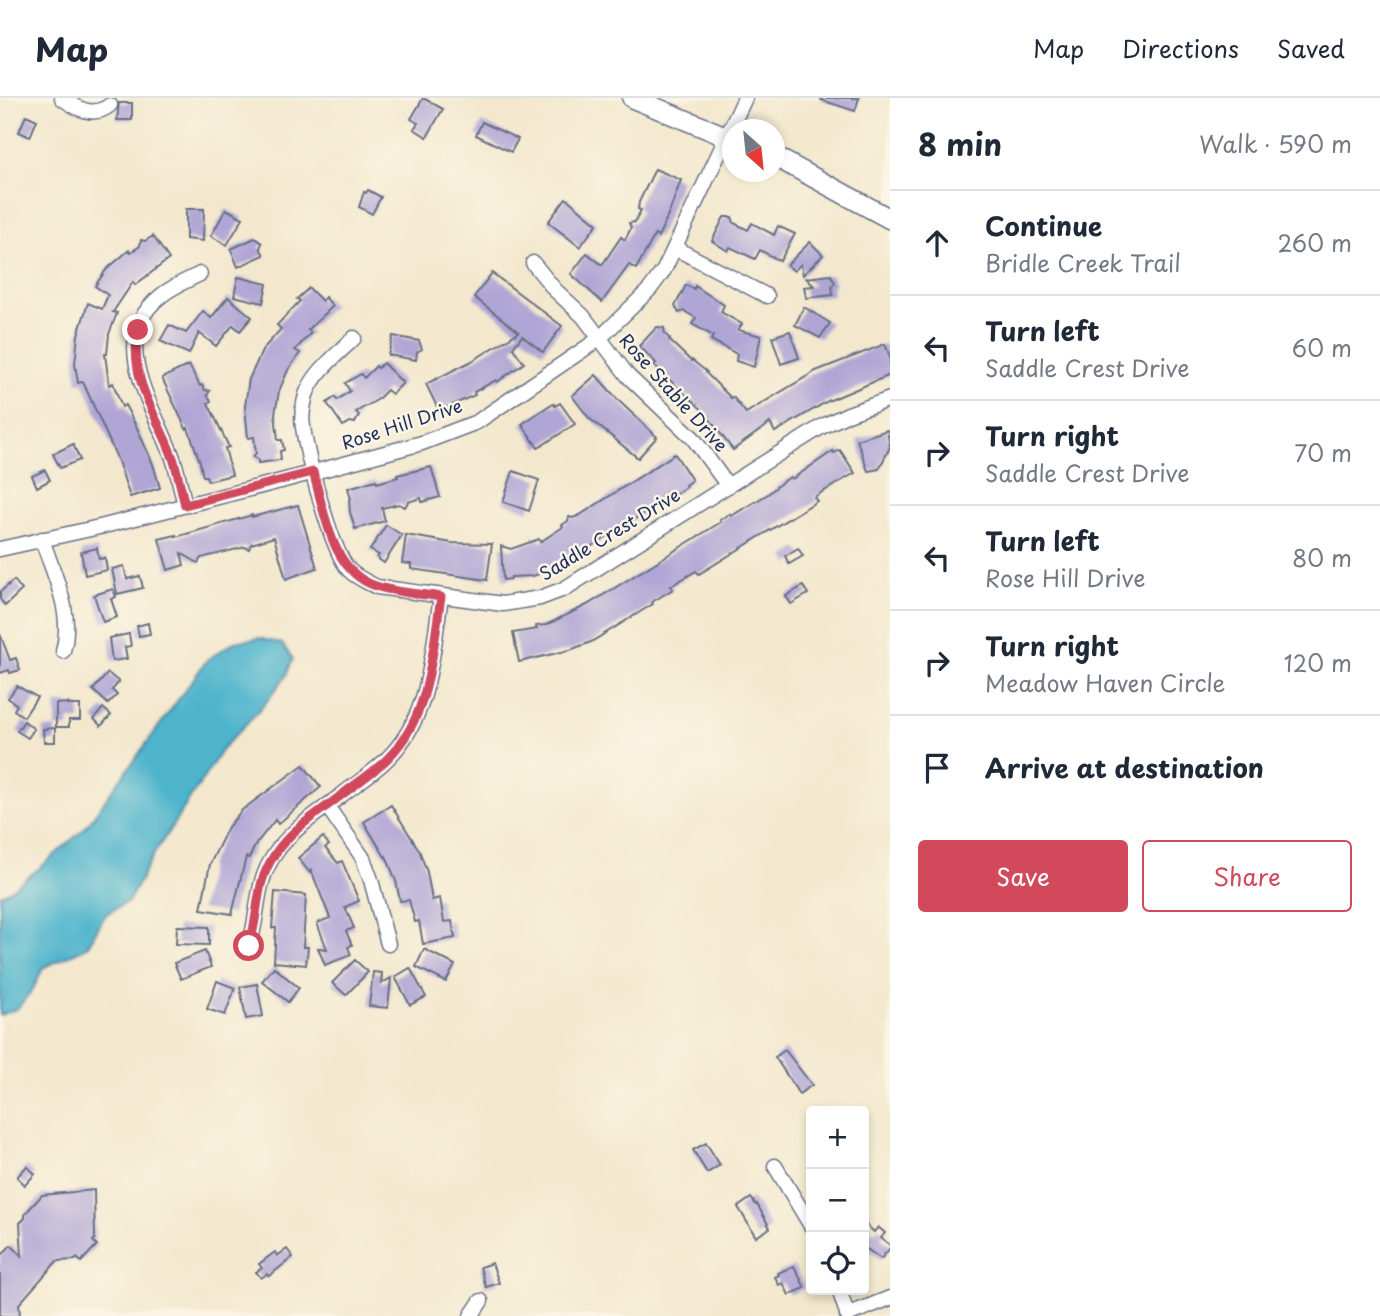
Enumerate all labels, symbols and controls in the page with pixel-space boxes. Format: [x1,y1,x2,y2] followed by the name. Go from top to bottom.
[35,23,108,73] text: Map
[1033,30,1084,66] text: Map
[1122,30,1239,66] text: Directions
[1277,30,1345,66] text: Saved
[722,119,785,182] north arrow
[918,121,1002,166] text: 8 min
[1199,126,1352,161] text: Walk · 590 m
[985,206,1102,245] text: Continue
[918,224,956,262] icon: ahead
[1277,225,1352,260] text: 260 m
[985,245,1181,280] text: Bridle Creek Trail
[985,311,1100,350] text: Turn left
[122,314,153,345] route end
[613,327,735,457] street label: Rose Stable Drive
[918,329,956,367] icon: left
[1292,330,1352,365] text: 60 m
[985,350,1189,385] text: Saddle Crest Drive
[338,391,465,456] street label: Rose Hill Drive
[985,416,1119,455] text: Turn right
[918,434,956,472] icon: right
[1294,435,1352,470] text: 70 m
[985,455,1189,490] text: Saddle Crest Drive
[534,481,685,586] street label: Saddle Crest Drive
[985,521,1100,560] text: Turn left
[918,539,956,577] icon: left
[1292,540,1352,575] text: 80 m
[985,560,1145,595] text: Rose Hill Drive
[985,626,1119,665] text: Turn right
[918,644,956,682] icon: right
[1284,645,1352,680] text: 120 m
[985,665,1225,700] text: Meadow Haven Circle
[985,748,1264,787] text: Arrive at destination
[918,749,956,787] icon: arrive
[918,840,1128,912] button: Save
[1142,840,1352,912] button: Share
[233,930,264,961] route start
[806,1106,869,1295] map controls
[806,1106,869,1169] button: +
[806,1169,869,1232] button: −
[806,1232,869,1295] button: locate

